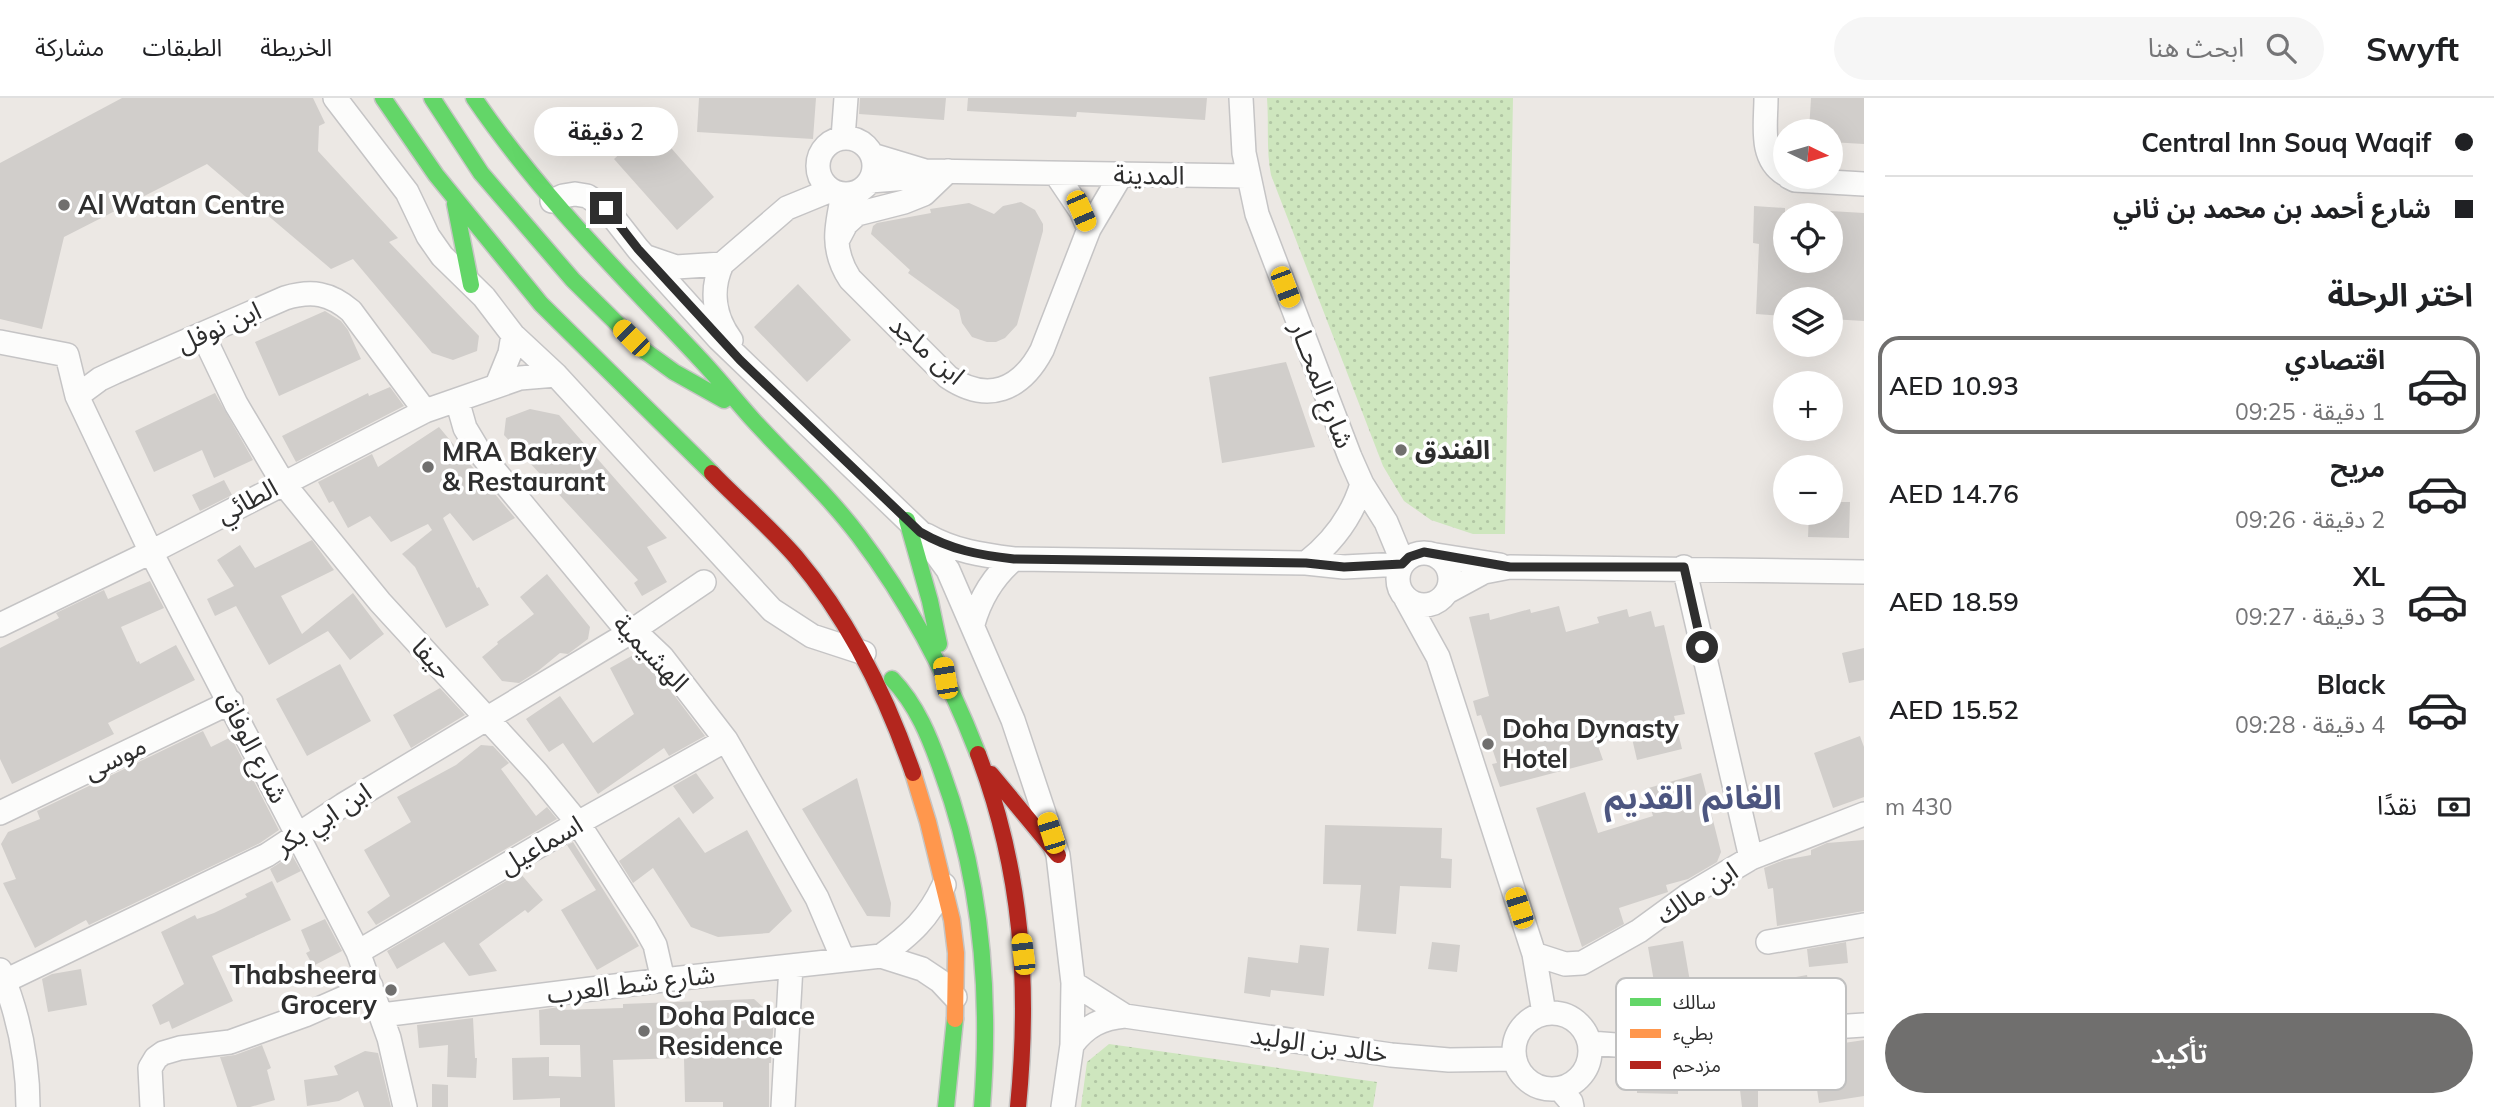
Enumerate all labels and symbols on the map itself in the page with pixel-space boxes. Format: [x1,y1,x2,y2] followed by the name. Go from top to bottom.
[534,106,678,155] callout: 2 دقيقة
[1773,119,1843,189] north arrow
[1113,157,1185,192] street label: المدينة
[78,188,285,221] place label: Al Watan Centre
[1064,188,1099,234] car
[590,192,622,224] route end
[56,197,72,213] marker: Al Watan Centre
[1268,264,1303,310] car
[172,293,266,360] street label: ابن نوفل
[883,308,972,391] street label: ابن ماجد
[609,316,654,360] car
[1280,316,1362,454] street label: شارع المحــار
[1415,433,1490,466] place label: الفندق
[442,435,605,498] place label: MRA Bakery & Restaurant
[1393,442,1409,458] marker: الفندق
[420,459,436,475] marker: MRA Bakery & Restaurant
[210,471,285,534] street label: الطائي
[606,607,696,698] street label: الهشيمية
[405,631,460,687] street label: حيفا
[1686,631,1718,663] route start
[932,655,959,701] car
[208,685,296,810] street label: شارع الوفاق
[1502,712,1680,775] place label: Doha Dynasty Hotel
[78,728,151,787] street label: موسى
[1480,736,1496,752] marker: Doha Dynasty Hotel
[267,775,379,866] street label: ابن ابي بكر
[1604,776,1782,823] district label: الغانم القديم
[493,808,588,882] street label: اسماعيل
[1035,810,1068,856] car
[1650,854,1744,931] street label: ابن مالك
[1503,885,1536,931] car
[1011,932,1036,976] car
[545,957,717,1013] street label: شارع شط العرب
[230,958,378,1021] place label: Thabsheera Grocery
[1616,978,1846,1090] legend
[383,982,399,998] marker: Thabsheera Grocery
[1673,990,1716,1014] text: سالك
[658,999,815,1062] place label: Doha Palace Residence
[1248,1018,1390,1069] street label: خالد بن الوليد
[1673,1021,1713,1048] text: بطيء
[636,1023,652,1039] marker: Doha Palace Residence
[1673,1053,1721,1080] text: مزدحم

